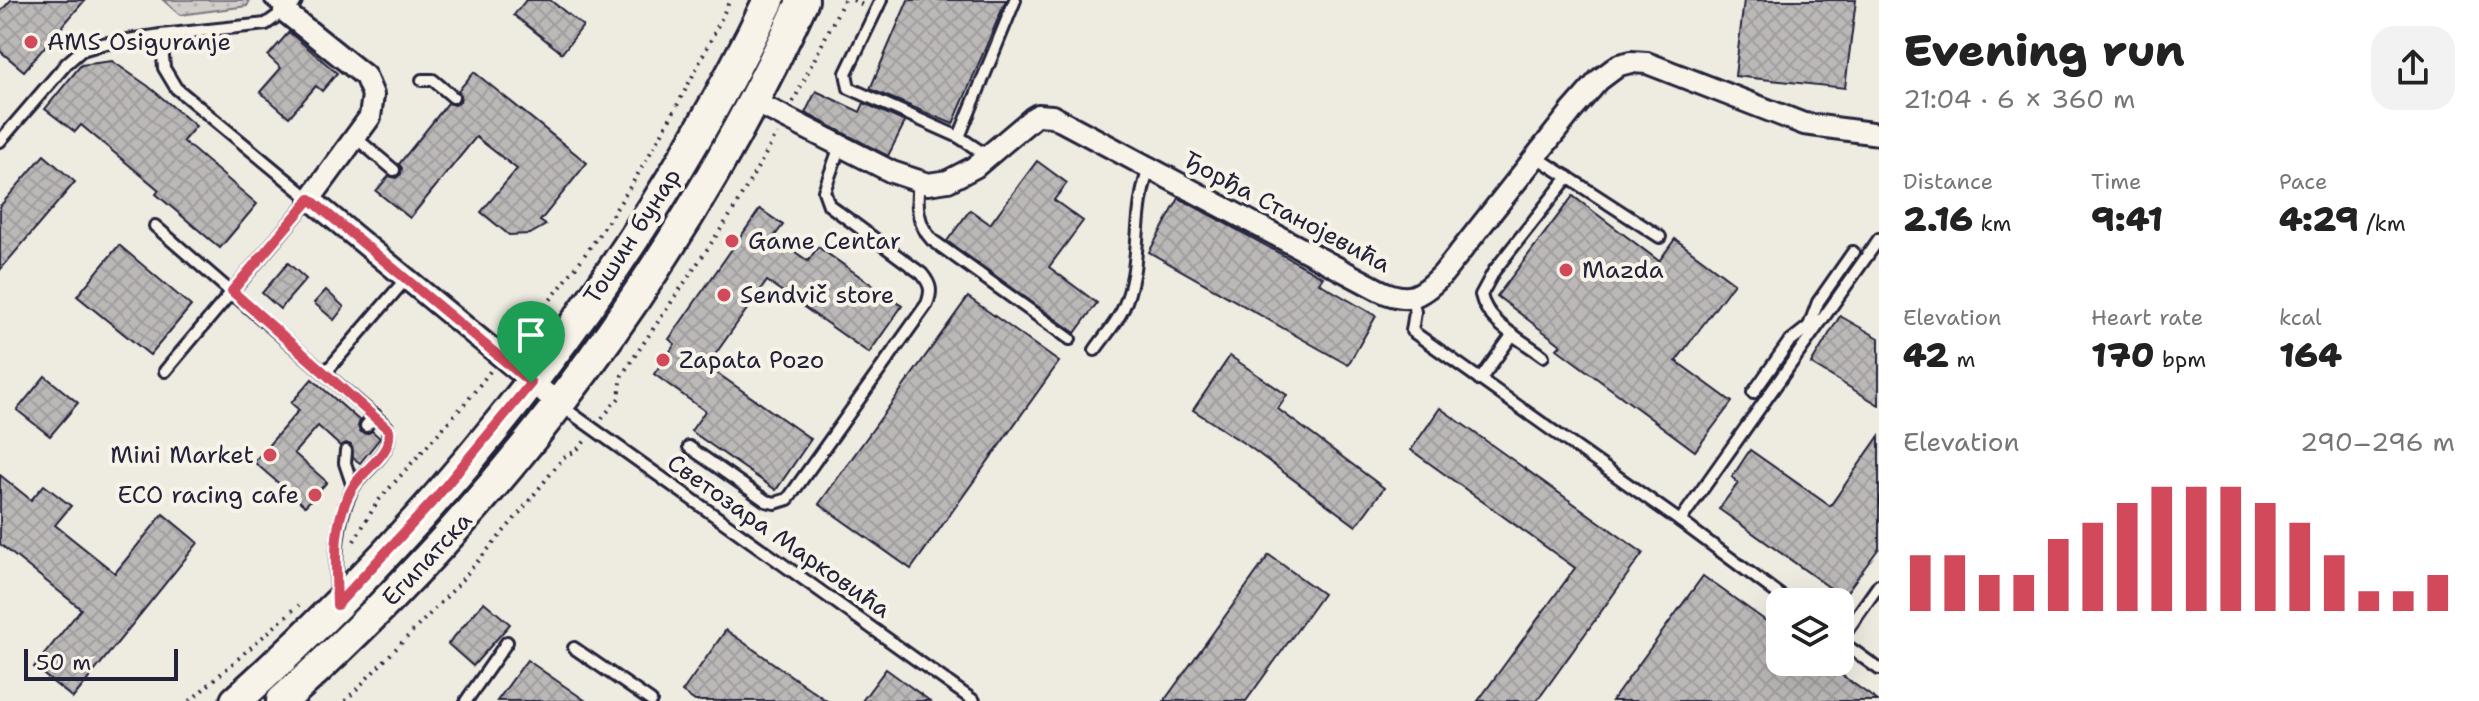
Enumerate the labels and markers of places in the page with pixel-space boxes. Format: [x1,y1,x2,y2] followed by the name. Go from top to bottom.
[47,26,231,58] place label: AMS Osiguranje
[22,33,40,51] marker: AMS Osiguranje
[748,225,901,257] place label: Game Centar
[723,232,741,250] marker: Game Centar
[1582,254,1664,286] place label: Mazda
[1557,261,1575,279] marker: Mazda
[740,279,894,311] place label: Sendvič store
[715,286,733,304] marker: Sendvič store
[497,301,565,383] pin
[679,344,824,376] place label: Zapata Pozo
[654,351,672,369] marker: Zapata Pozo
[110,439,254,471] place label: Mini Market
[261,446,279,464] marker: Mini Market
[118,479,299,511] place label: ECO racing cafe
[306,486,324,504] marker: ECO racing cafe

